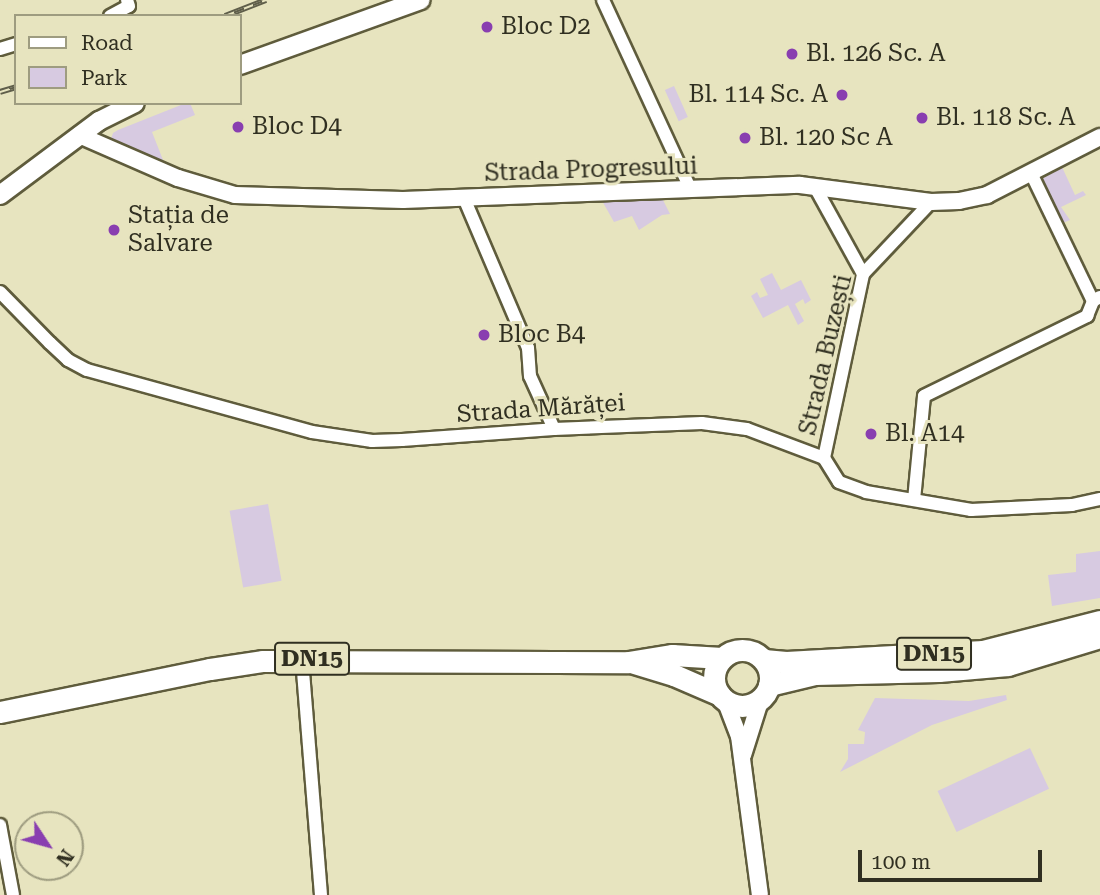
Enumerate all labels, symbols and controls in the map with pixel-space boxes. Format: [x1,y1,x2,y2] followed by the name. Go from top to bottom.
[501,13,591,41] place label: Bloc D2
[14,14,242,105] legend
[479,19,495,35] marker: Bloc D2
[81,31,133,55] text: Road
[806,40,946,68] place label: Bl. 126 Sc. A
[784,46,800,62] marker: Bl. 126 Sc. A
[81,66,127,90] text: Park
[688,81,828,109] place label: Bl. 114 Sc. A
[834,87,850,103] marker: Bl. 114 Sc. A
[936,104,1076,132] place label: Bl. 118 Sc. A
[914,110,930,126] marker: Bl. 118 Sc. A
[252,113,342,141] place label: Bloc D4
[230,119,246,135] marker: Bloc D4
[759,124,893,152] place label: Bl. 120 Sc A
[737,130,753,146] marker: Bl. 120 Sc A
[484,152,698,188] street label: Strada Progresului
[128,202,229,258] place label: Stația de Salvare
[106,222,122,238] marker: Stația de Salvare
[794,272,858,438] street label: Strada Buzești
[498,321,585,349] place label: Bloc B4
[476,327,492,343] marker: Bloc B4
[456,389,626,429] street label: Strada Mărăței
[885,420,964,448] place label: Bl. A14
[863,426,879,442] marker: Bl. A14
[895,634,972,674] road number: DN15
[274,639,350,678] road number: DN15
[14,811,84,881] north arrow
[862,836,1046,880] scale bar
[51,845,78,870] text: N
[871,850,931,874] text: 100 m

